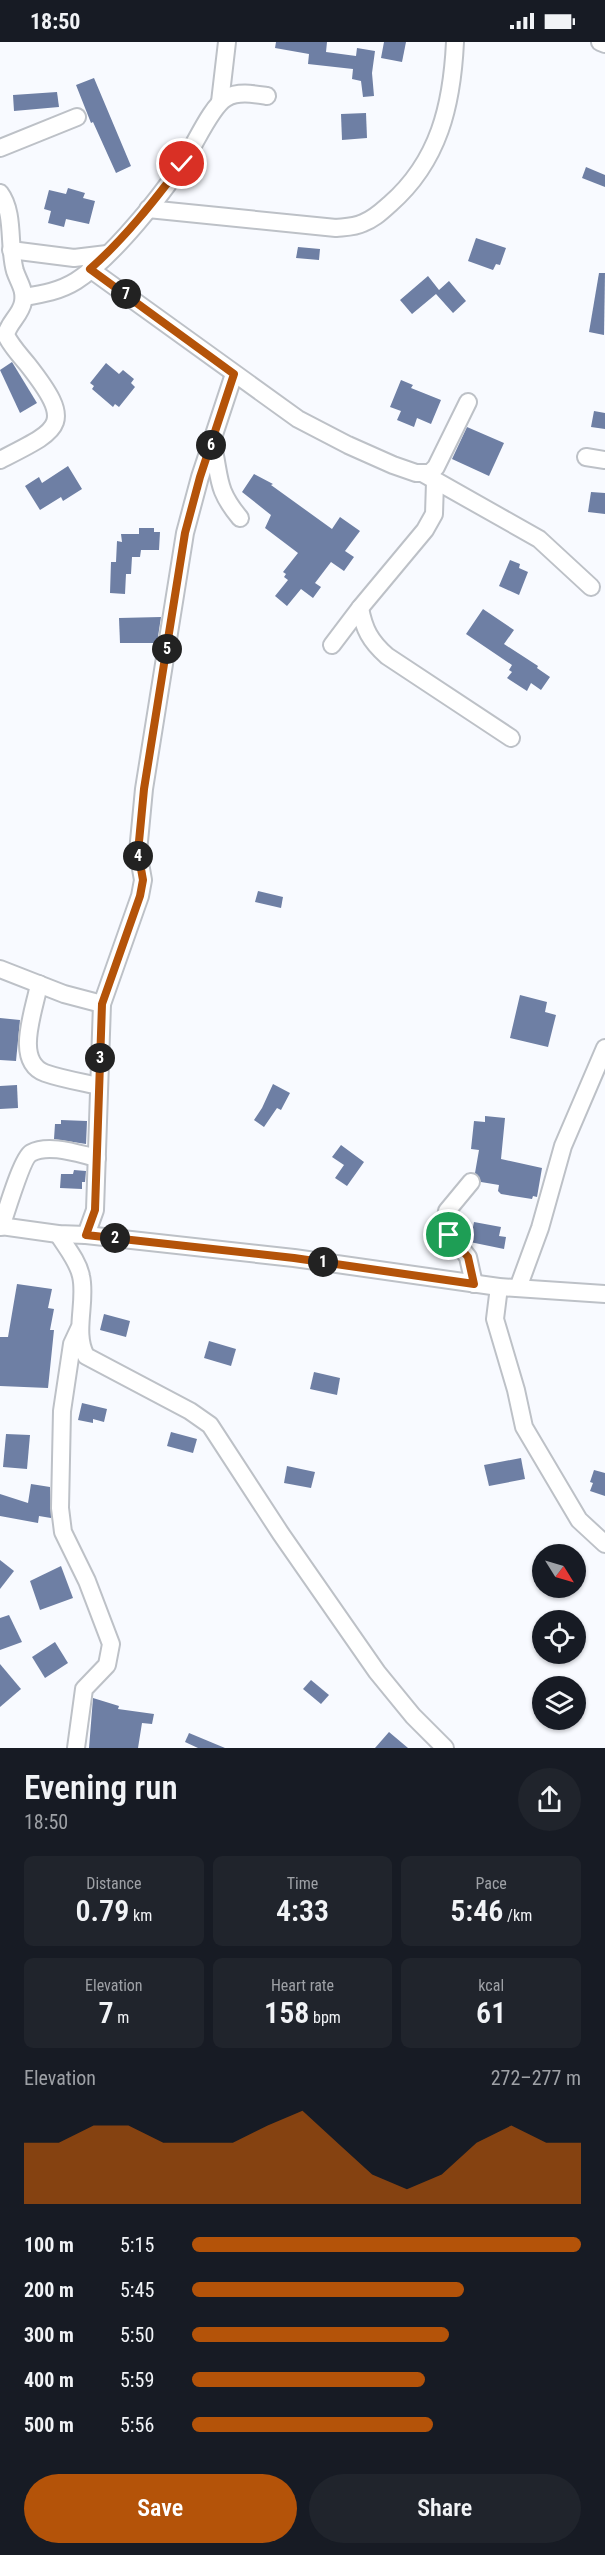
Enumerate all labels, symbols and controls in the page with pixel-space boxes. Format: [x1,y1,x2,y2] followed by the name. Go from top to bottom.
[30,9,81,34] text: 18:50
[156,138,207,189] pin
[165,147,198,180] icon: check
[111,279,141,309] pin: 7
[122,284,130,303] text: 7
[196,430,226,460] pin: 6
[207,435,215,454] text: 6
[152,634,182,664] pin: 5
[163,639,171,658] text: 5
[123,841,153,871] pin: 4
[134,846,142,865] text: 4
[85,1043,115,1073] pin: 3
[96,1048,104,1067] text: 3
[423,1209,474,1260] pin
[432,1218,465,1251] icon: arrive
[100,1223,130,1253] pin: 2
[111,1228,119,1247] text: 2
[308,1247,338,1277] pin: 1
[319,1252,327,1271] text: 1
[532,1544,586,1598] north arrow
[532,1544,586,1730] map controls
[532,1610,586,1664] button: locate
[532,1676,586,1730] button: layers
[24,1768,178,1807] text: Evening run
[518,1768,581,1831] button: share
[24,1810,68,1834] text: 18:50
[86,1874,141,1893] text: Distance
[287,1874,318,1893] text: Time
[475,1874,507,1893] text: Pace
[75,1893,129,1928] text: 0.79
[276,1893,329,1928] text: 4:33
[450,1893,503,1928] text: 5:46
[129,1906,152,1925] text: km
[503,1906,532,1925] text: /km
[85,1976,143,1995] text: Elevation
[271,1976,334,1995] text: Heart rate
[478,1976,504,1995] text: kcal
[98,1995,114,2030] text: 7
[264,1995,309,2030] text: 158
[476,1995,506,2030] text: 61
[114,2008,129,2027] text: m
[309,2008,341,2027] text: bpm
[24,2066,96,2090] text: Elevation
[491,2066,581,2090] text: 272–277 m
[24,2233,74,2257] text: 100 m
[120,2233,154,2257] text: 5:15
[24,2278,74,2302] text: 200 m
[120,2278,154,2302] text: 5:45
[24,2323,74,2347] text: 300 m
[120,2323,154,2347] text: 5:50
[24,2368,74,2392] text: 400 m
[120,2368,154,2392] text: 5:59
[24,2413,74,2437] text: 500 m
[120,2413,154,2437] text: 5:56
[24,2474,297,2543] button: Save
[309,2474,581,2543] button: Share

